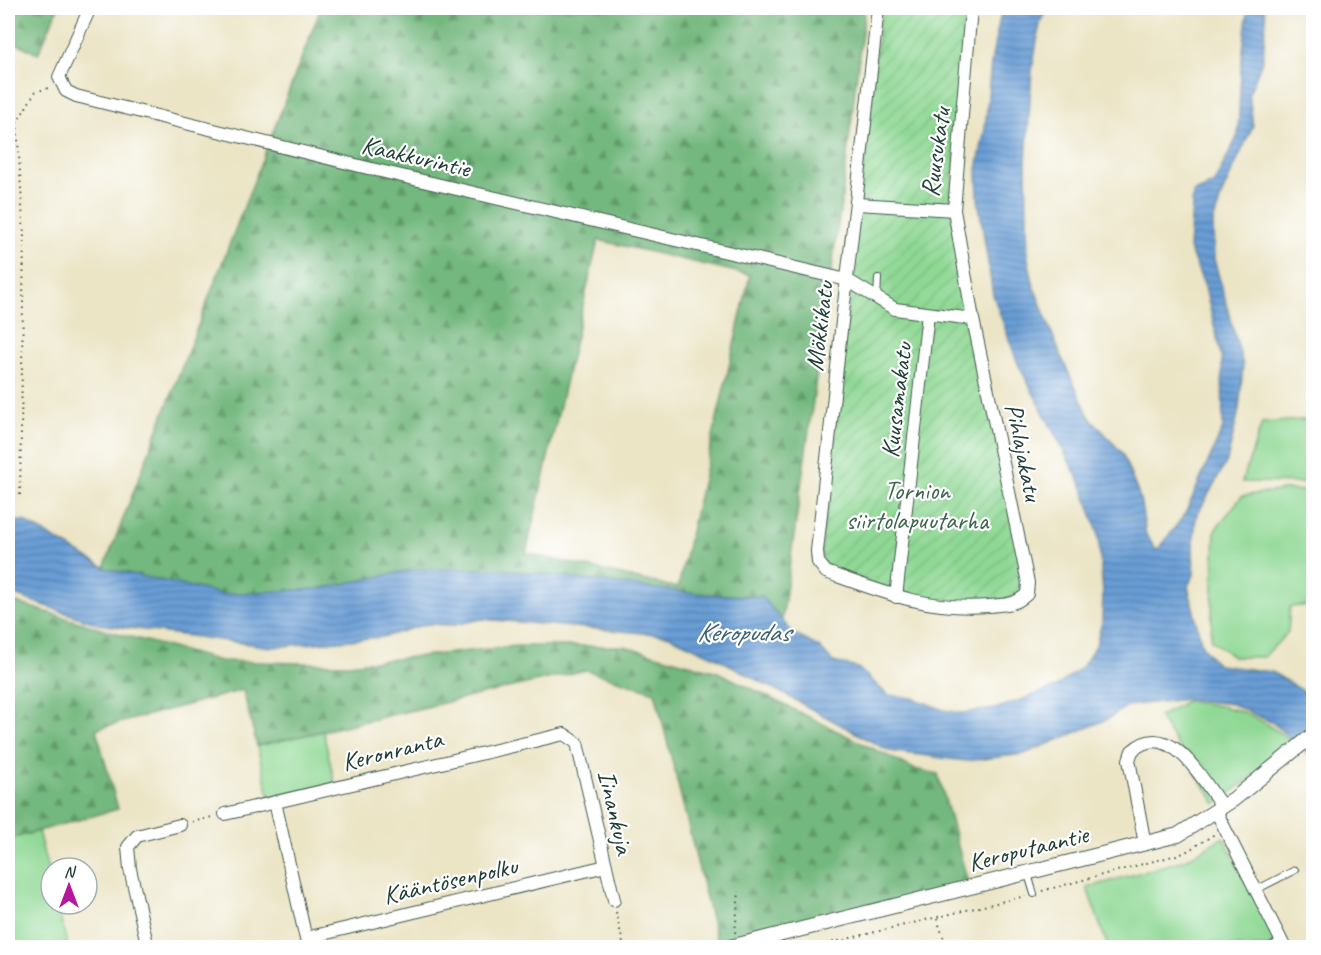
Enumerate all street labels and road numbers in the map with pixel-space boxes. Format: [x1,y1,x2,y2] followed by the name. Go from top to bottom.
[913,103,958,199] street label: Ruusukatu
[359,128,475,185] street label: Kaakkurintie
[798,278,842,373] street label: Mökkikatu
[873,339,920,459] street label: Kuusamakatu
[997,400,1050,506] street label: Pihlajakatu
[339,722,447,779] street label: Keronranta
[590,767,642,859] street label: Iinankuja
[965,817,1094,879] street label: Keroputaantie
[380,849,522,912] street label: Kääntösenpolku

